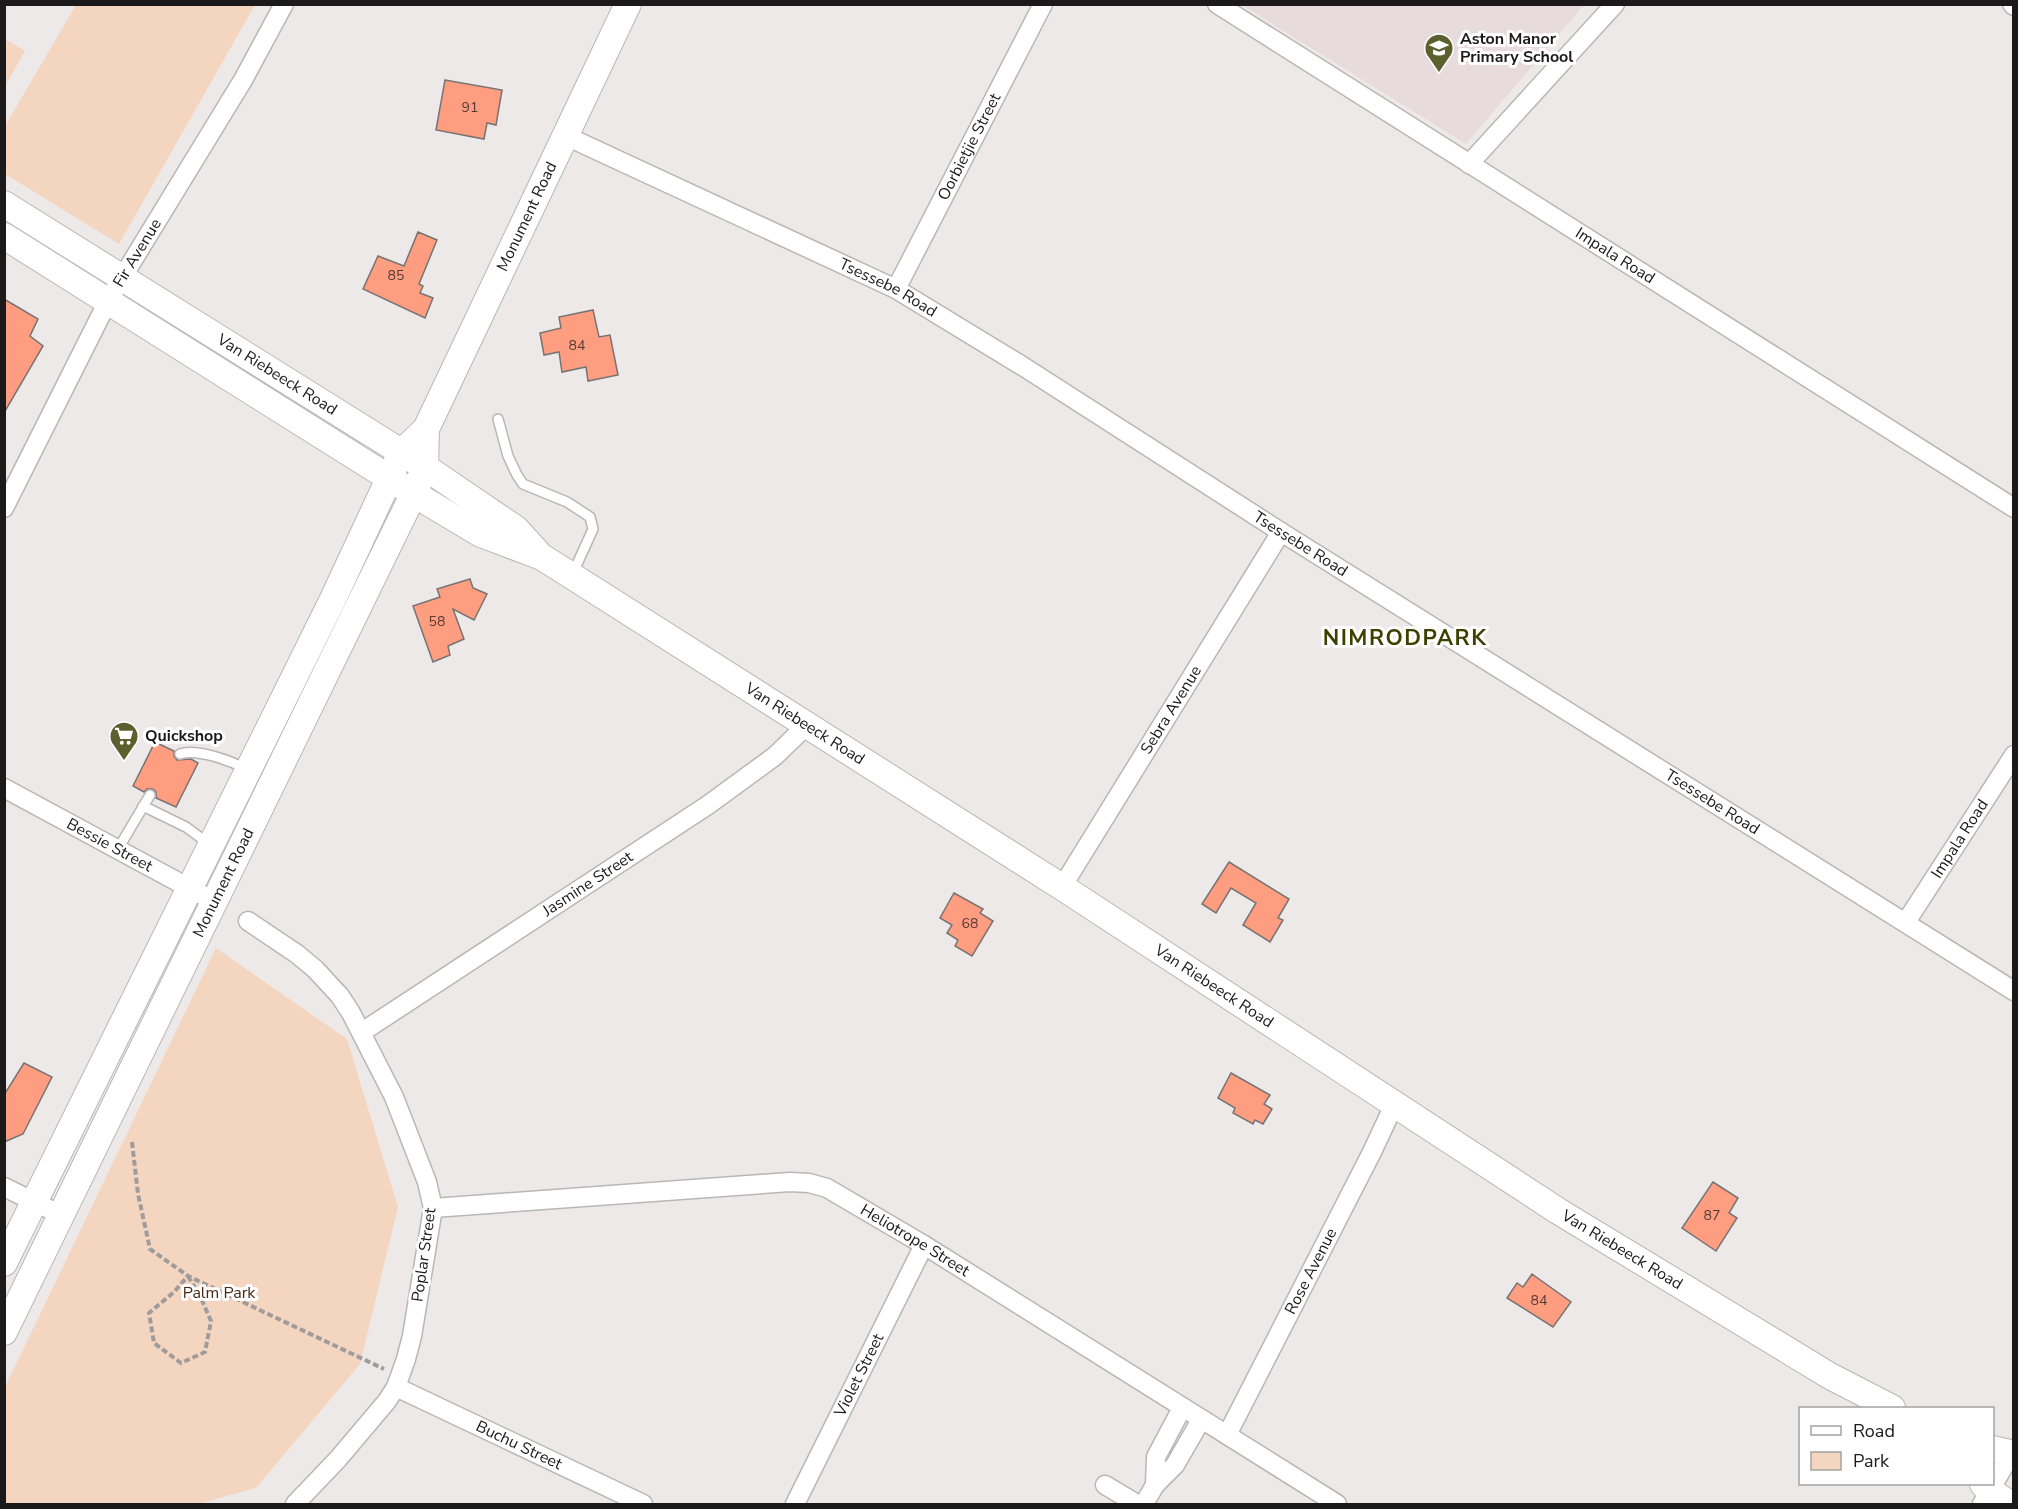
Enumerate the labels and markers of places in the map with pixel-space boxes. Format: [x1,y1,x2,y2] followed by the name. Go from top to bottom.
[1460,28,1573,68] place label: Aston Manor Primary School
[1423,32,1455,74] school or university icon: Aston Manor Primary School
[108,720,140,762] supermarket icon: Quickshop
[145,725,223,747] place label: Quickshop

